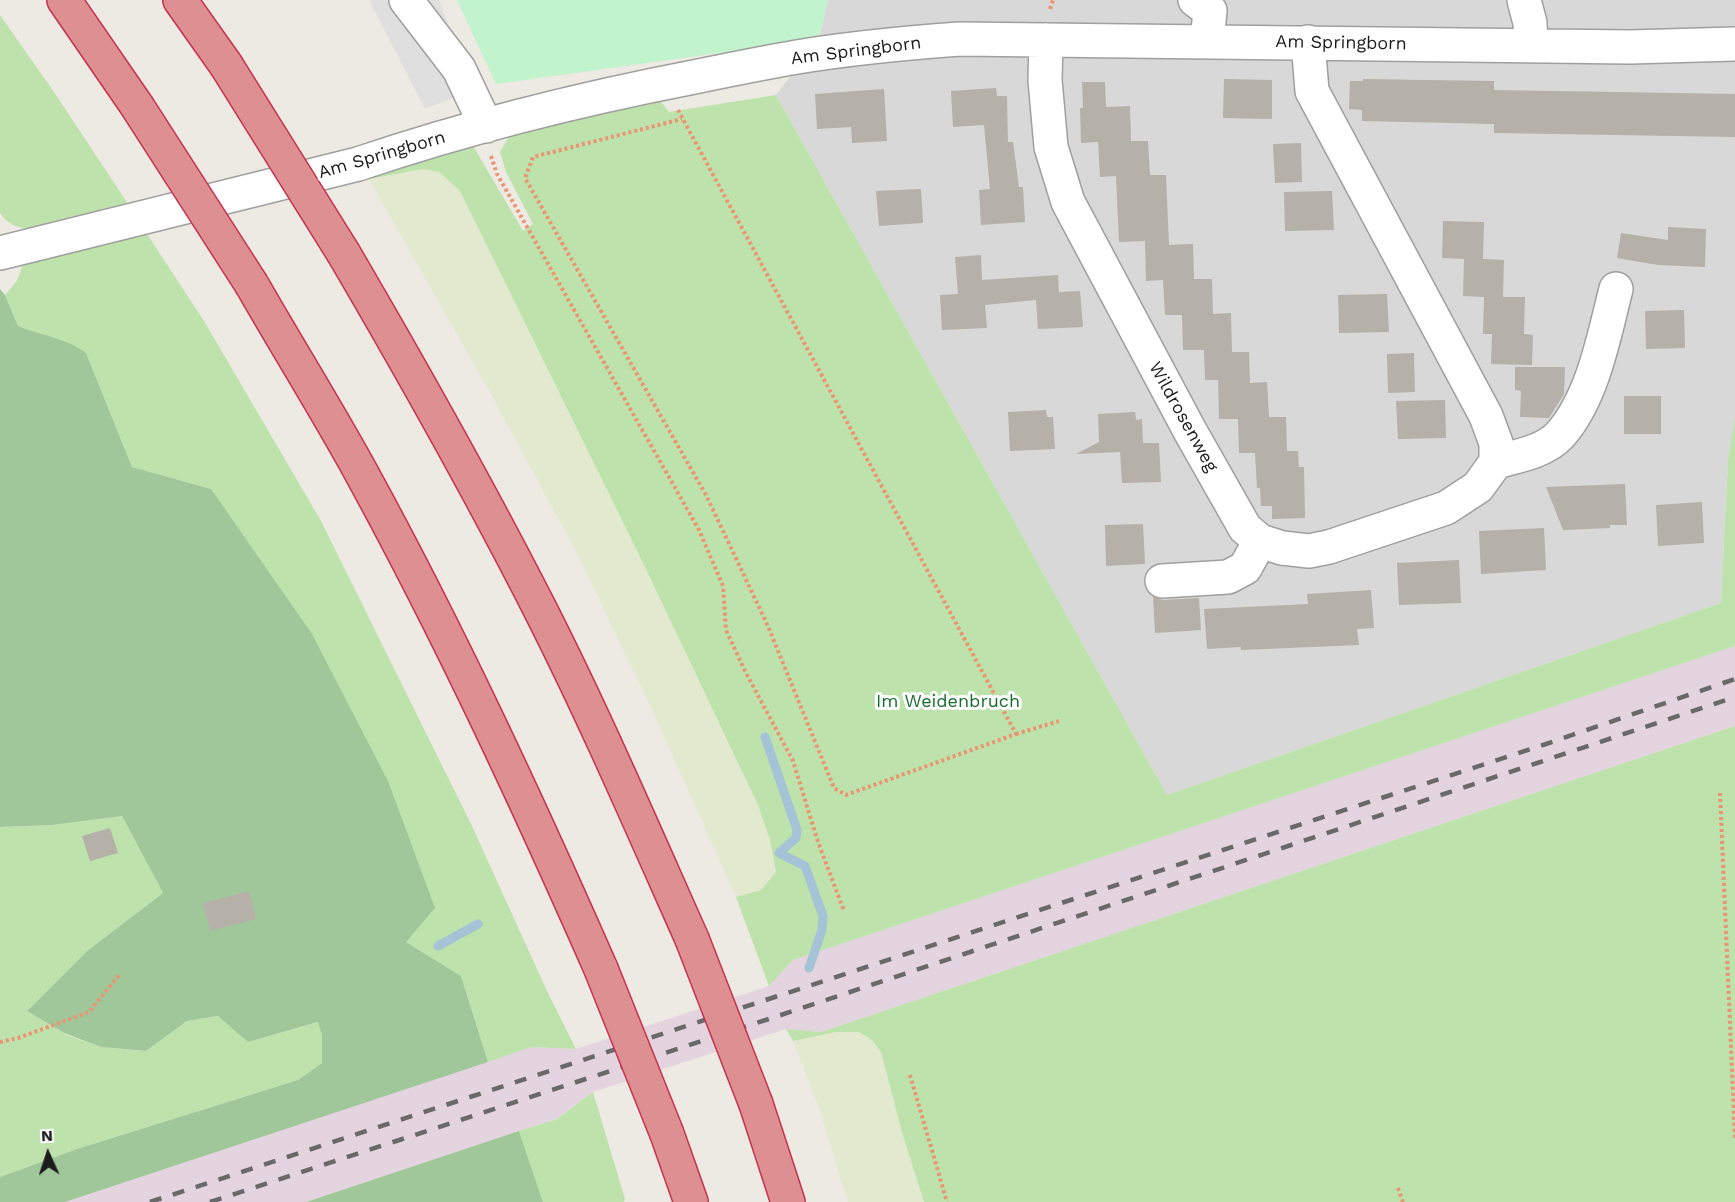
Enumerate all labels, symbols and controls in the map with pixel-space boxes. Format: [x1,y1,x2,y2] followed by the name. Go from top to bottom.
[1275,31,1407,55] street label: Am Springborn
[790,32,922,70] street label: Am Springborn
[316,127,448,183] street label: Am Springborn
[1144,358,1222,476] street label: Wildrosenweg
[876,691,1020,713] park label: Im Weidenbruch
[18,1124,78,1184] north arrow
[41,1126,53,1145] text: N

